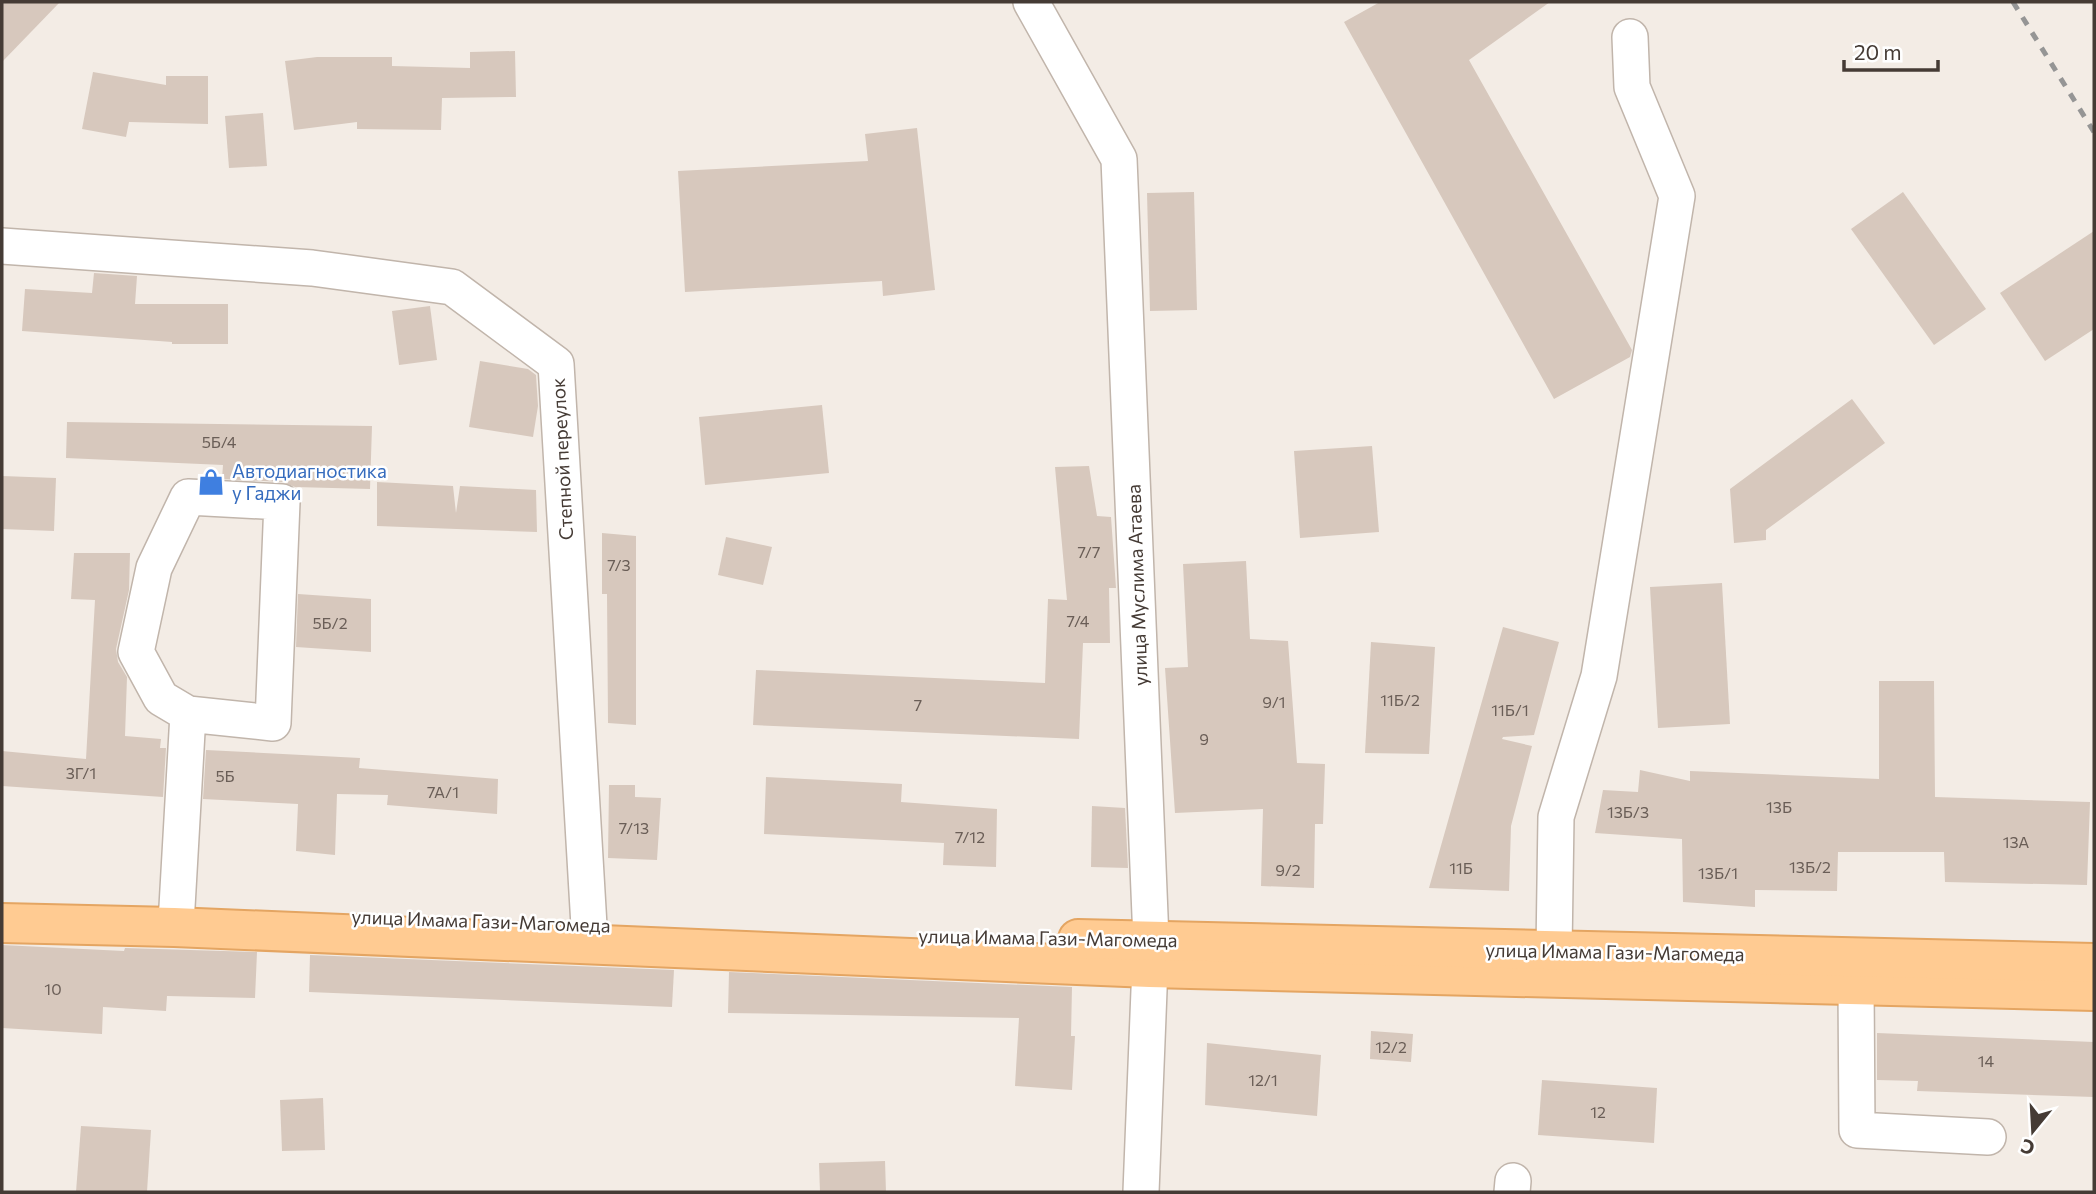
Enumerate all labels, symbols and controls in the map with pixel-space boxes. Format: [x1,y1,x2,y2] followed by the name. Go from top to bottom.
[1844,28,1938,72] scale bar
[1854,39,1902,64] text: 20 m
[546,377,577,541] street label: Степной переулок
[202,432,237,451] house number: 5Б/4
[232,459,387,504] place label: Автодиагностика у Гаджи
[196,467,226,497] shop icon: Автодиагностика у Гаджи
[1121,484,1152,686] street label: улица Муслима Атаева
[1078,542,1100,561] house number: 7/7
[607,555,631,574] house number: 7/3
[1067,611,1090,630] house number: 7/4
[312,613,348,632] house number: 5Б/2
[1380,690,1420,709] house number: 11Б/2
[1262,692,1286,711] house number: 9/1
[914,695,922,714] house number: 7
[1491,700,1529,719] house number: 11Б/1
[1199,729,1209,748] house number: 9
[66,763,96,782] house number: 3Г/1
[215,766,235,785] house number: 5Б
[427,782,459,801] house number: 7А/1
[1766,797,1792,816] house number: 13Б
[1607,802,1649,821] house number: 13Б/3
[619,818,649,837] house number: 7/13
[955,827,985,846] house number: 7/12
[2003,832,2029,851] house number: 13А
[1789,857,1831,876] house number: 13Б/2
[1449,858,1473,877] house number: 11Б
[1275,860,1301,879] house number: 9/2
[1698,863,1738,882] house number: 13Б/1
[351,904,611,937] street label: улица Имама Гази-Магомеда
[918,924,1178,951] street label: улица Имама Гази-Магомеда
[1485,938,1745,965] street label: улица Имама Гази-Магомеда
[44,979,62,998] house number: 10
[1375,1037,1407,1056] house number: 12/2
[1978,1051,1995,1070] house number: 14
[1248,1070,1278,1089] house number: 12/1
[1998,1096,2068,1166] north arrow
[1590,1102,1606,1121] house number: 12
[2018,1135,2037,1161] text: С

